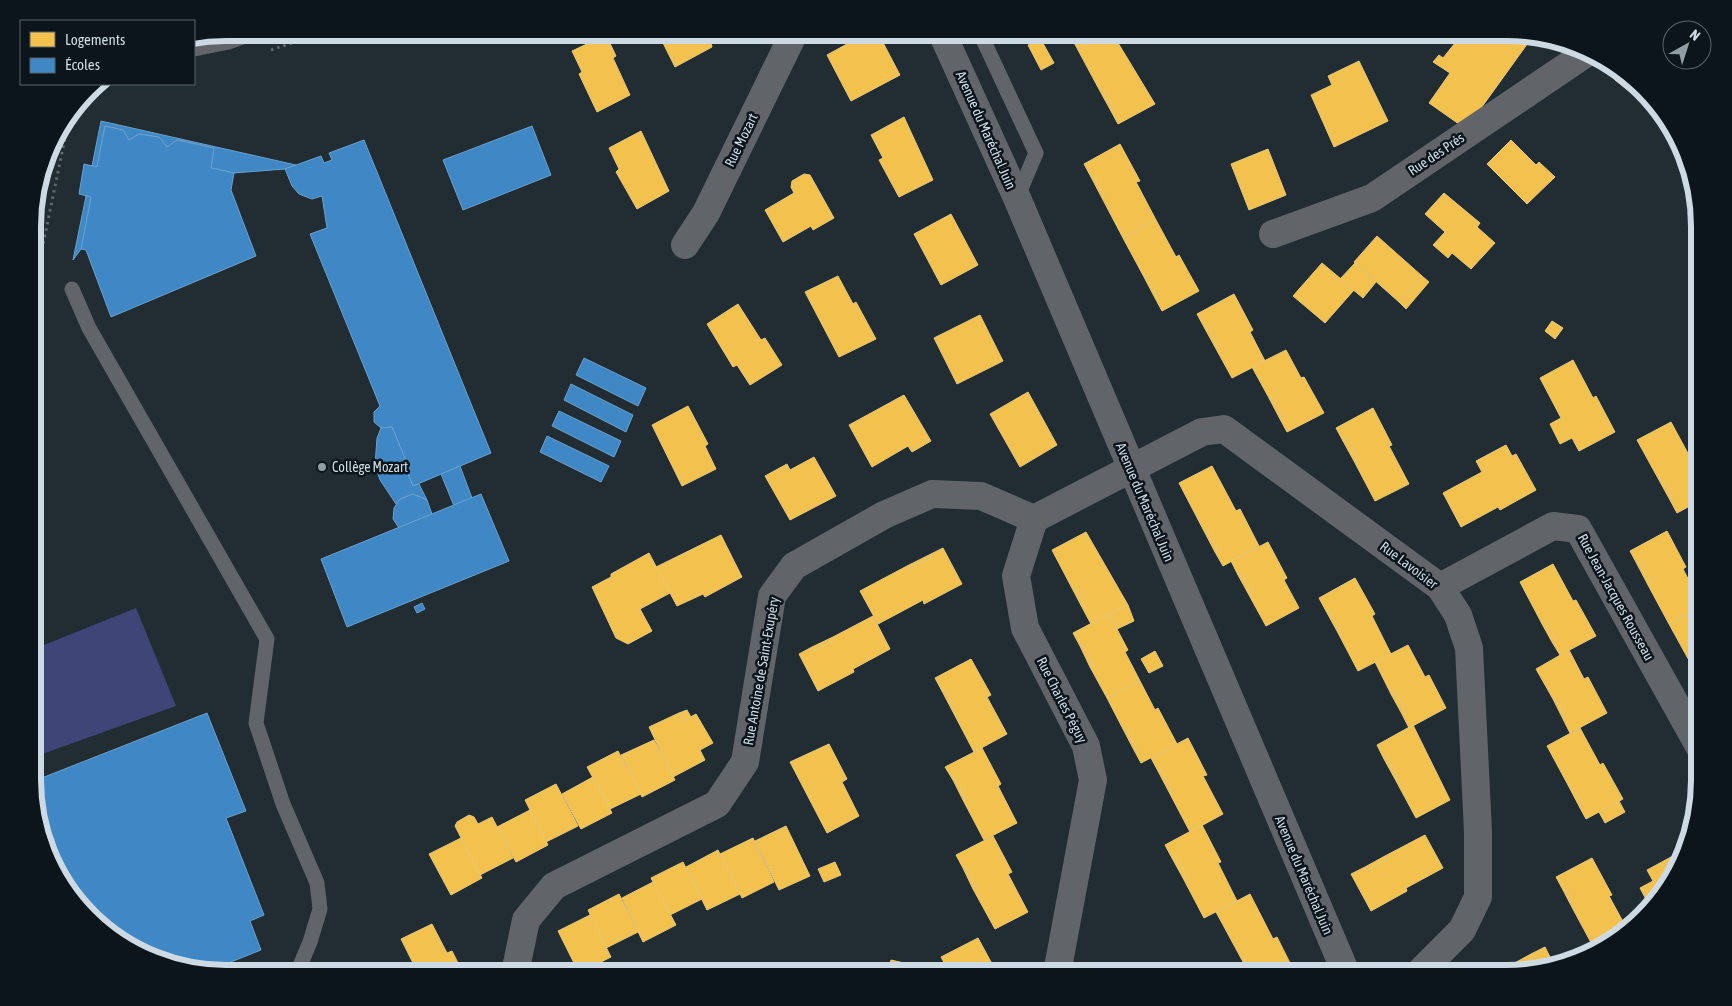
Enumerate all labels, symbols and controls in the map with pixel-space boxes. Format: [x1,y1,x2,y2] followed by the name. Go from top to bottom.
[20,20,195,85] legend
[1662,20,1712,70] north arrow
[1687,26,1703,44] text: N
[65,31,125,48] text: Logements
[65,56,100,73] text: Écoles
[953,68,1019,192] street label: Avenue du Maréchal Juin
[721,111,761,169] street label: Rue Mozart
[1405,129,1467,179] street label: Rue des Prés
[1113,440,1177,564] street label: Avenue du Maréchal Juin
[332,459,408,475] place label: Collège Mozart
[316,461,328,473] marker: Collège Mozart
[1575,531,1657,663] street label: Rue Jean-Jacques Rousseau
[1377,538,1442,592] street label: Rue Lavoisier
[740,595,782,747] street label: Rue Antoine de Saint-Exupéry
[1033,654,1091,746] street label: Rue Charles Péguy
[1272,813,1336,937] street label: Avenue du Maréchal Juin

